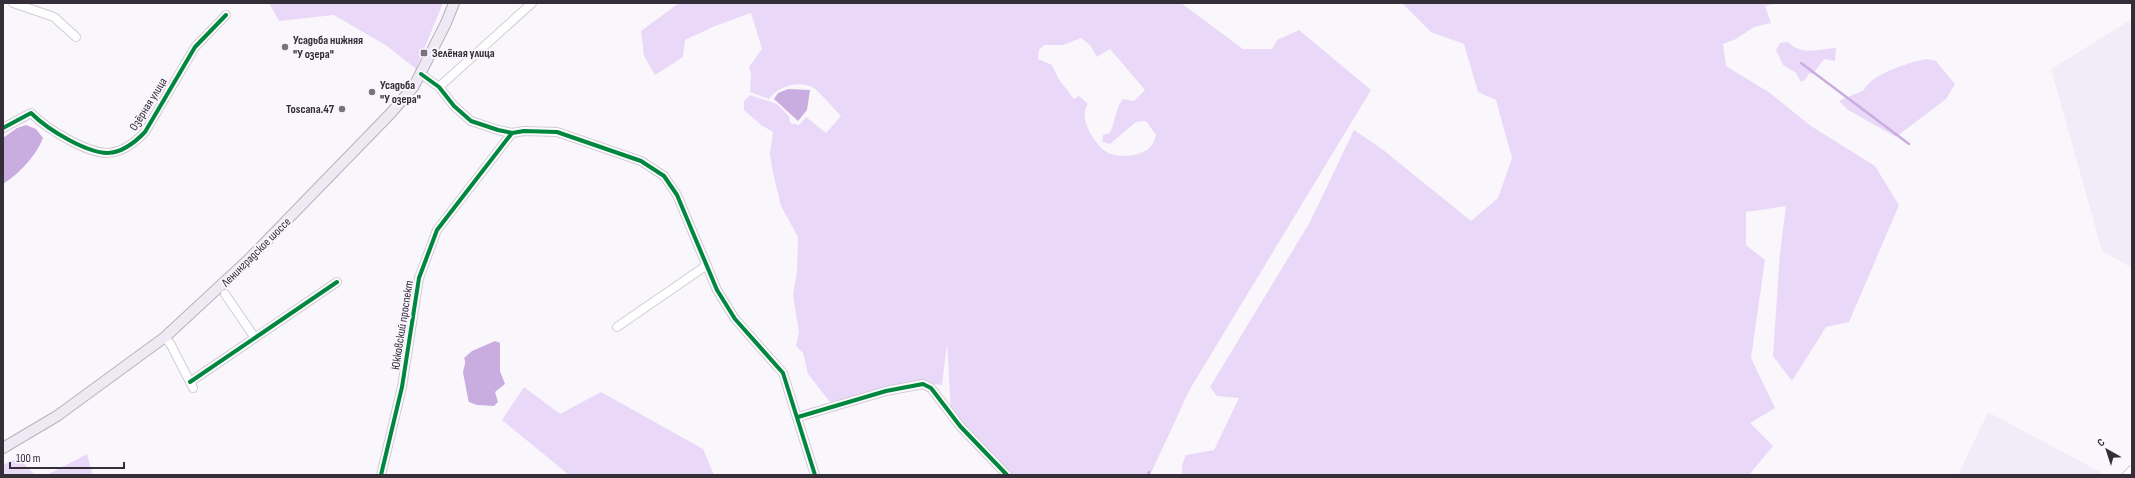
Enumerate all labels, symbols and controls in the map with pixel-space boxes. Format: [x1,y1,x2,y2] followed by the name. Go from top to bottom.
[293,33,363,62] place label: Усадьба нижняя "У озера"
[280,42,290,52] marker: Усадьба нижняя "У озера"
[432,46,495,61] place label: Зелёная улица
[419,48,429,58] marker: Зелёная улица
[126,75,171,134] street label: Озёрная улица
[380,78,421,107] place label: Усадьба "У озера"
[367,87,377,97] marker: Усадьба "У озера"
[286,102,335,117] place label: Toscana.47
[337,104,347,114] marker: Toscana.47
[218,214,294,291] street label: Ленинградское шоссе
[388,279,417,371] street label: Юкковский проспект
[2087,430,2127,470] north arrow
[2095,436,2108,449] text: С
[10,444,124,470] scale bar
[16,451,41,466] text: 100 m

